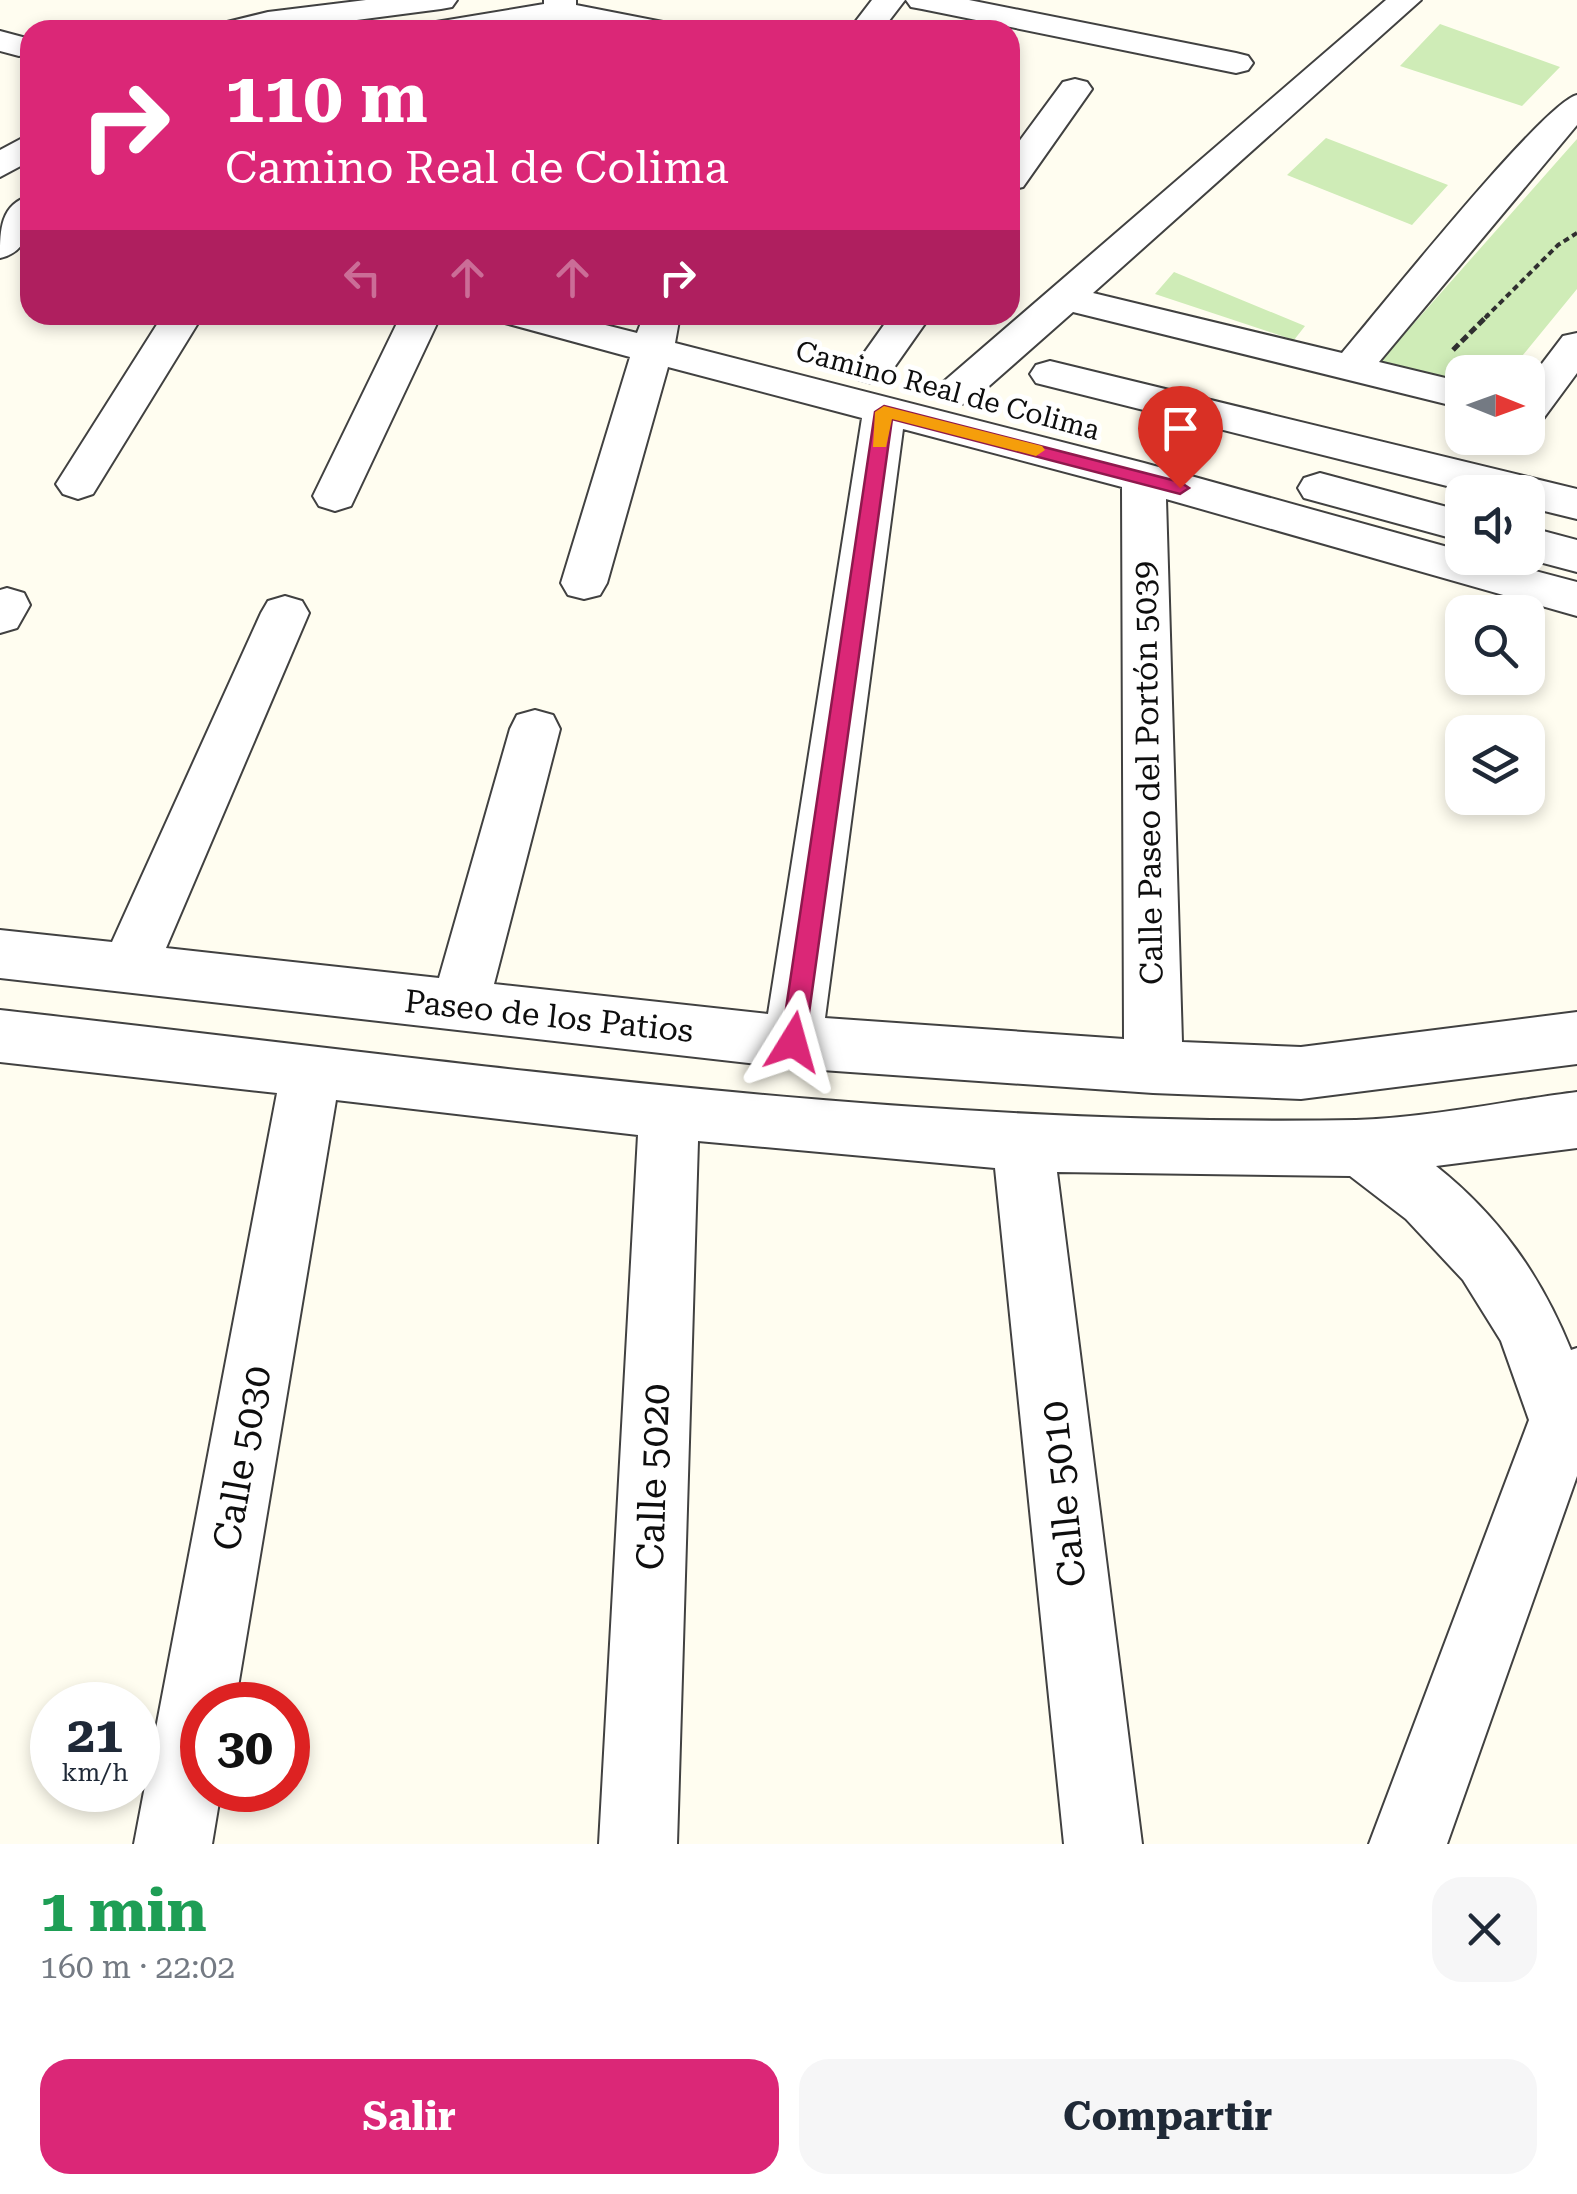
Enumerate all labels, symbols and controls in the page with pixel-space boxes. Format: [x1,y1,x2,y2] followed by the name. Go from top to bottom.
[225,57,428,139] text: 110 m
[60,60,190,190] icon: right
[225,141,729,194] text: Camino Real de Colima
[335,250,390,305] icon: left
[440,250,495,305] icon: ahead
[545,250,600,305] icon: ahead
[650,250,705,305] icon: right
[792,334,1103,447] street label: Camino Real de Colima
[1445,355,1545,455] north arrow
[1445,355,1545,815] map controls
[1138,386,1223,489] pin
[1153,401,1208,456] icon: arrive
[1445,475,1545,575] button: sound
[1125,561,1171,985] street label: Calle Paseo del Portón 5039
[1445,595,1545,695] button: search
[1445,715,1545,815] button: layers
[403,982,695,1050] street label: Paseo de los Patios
[741,990,845,1094] position arrow
[204,1362,280,1554] street label: Calle 5030
[628,1383,678,1571] street label: Calle 5020
[1031,1399,1095,1589] street label: Calle 5010
[180,1682,310,1812] speed limit sign: 30
[67,1706,123,1764] text: 21
[62,1758,128,1787] text: km/h
[40,1875,207,1946] text: 1 min
[1432,1877,1537,1982] button: close
[40,1948,235,1986] text: 160 m · 22:02
[40,2059,779,2174] button: Salir
[799,2059,1537,2174] button: Compartir

